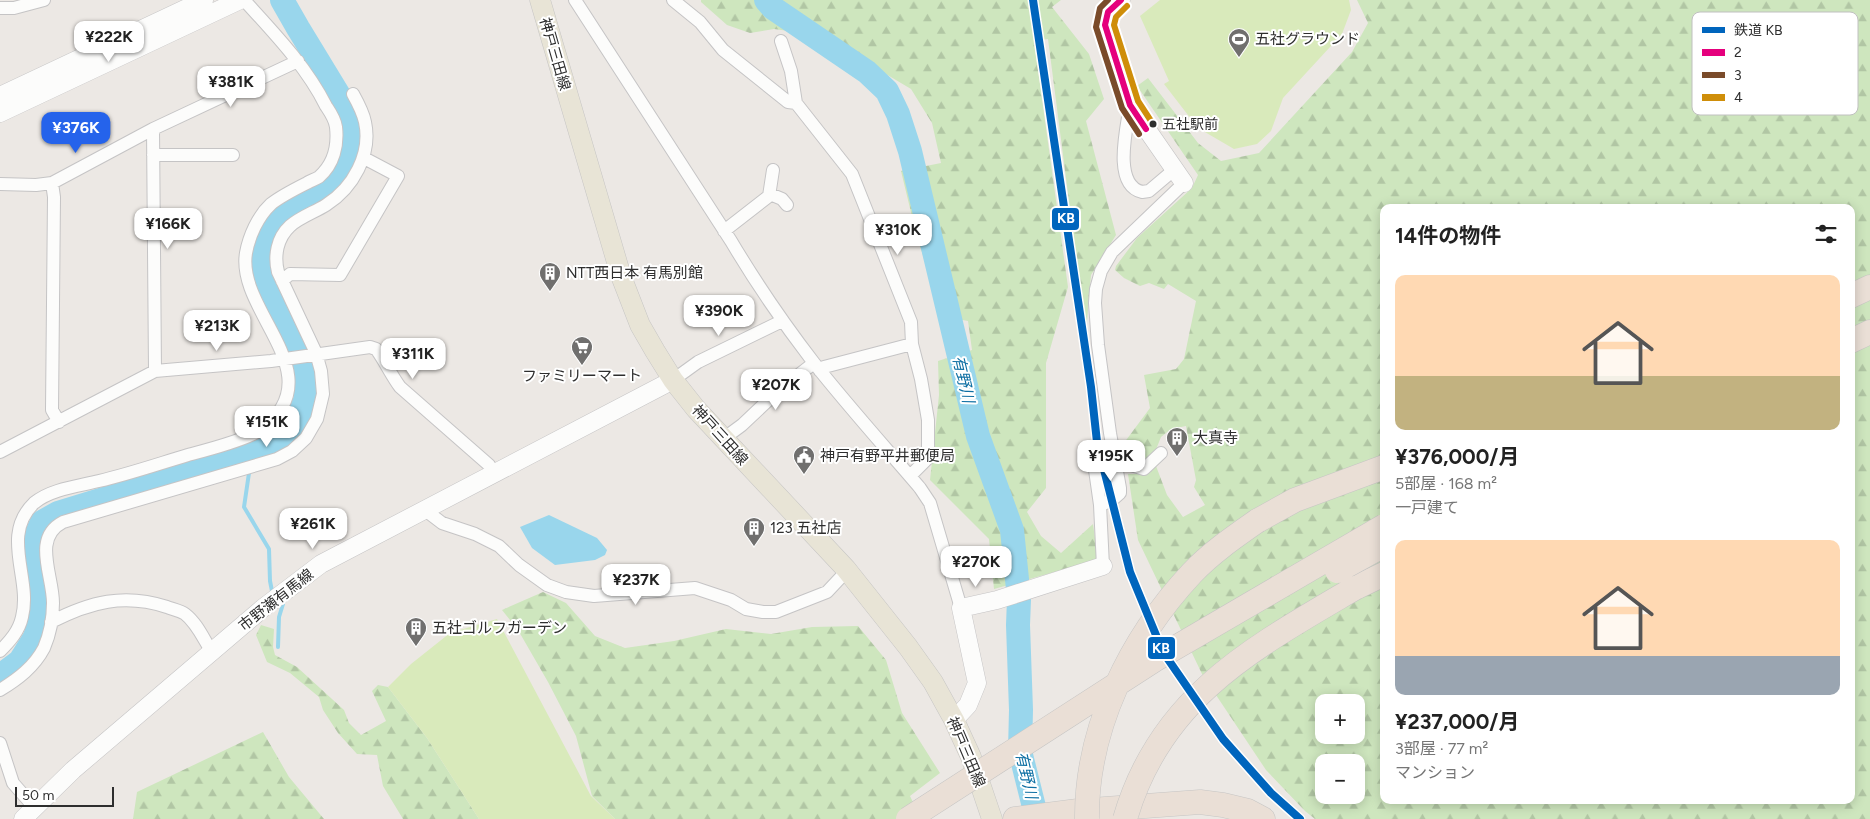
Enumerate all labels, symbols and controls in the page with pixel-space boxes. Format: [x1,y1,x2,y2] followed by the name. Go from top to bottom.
[1692,12,1858,115] legend
[536,15,574,93] street label: 神戸三田線
[74,20,144,63] pin: ¥222K
[1734,22,1783,39] text: 鉄道 KB
[85,27,133,46] text: ¥222K
[1227,27,1251,58] sports icon: 五社グラウンド
[1255,30,1360,48] place label: 五社グラウンド
[1734,44,1742,61] text: 2
[196,66,266,108] pin: ¥381K
[1734,67,1742,84] text: 3
[208,72,254,91] text: ¥381K
[1734,89,1743,106] text: 4
[41,112,111,154] pin: ¥376K
[1162,116,1218,133] place label: 五社駅前
[52,118,100,137] text: ¥376K
[1148,119,1158,129] marker: 五社駅前
[1051,207,1080,231] line badge: KB
[133,208,203,250] pin: ¥166K
[1057,210,1075,227] text: KB
[145,214,191,233] text: ¥166K
[863,214,933,256] pin: ¥310K
[875,220,921,239] text: ¥310K
[1812,220,1840,248] icon: filters
[1395,223,1501,248] text: 14件の物件
[538,261,562,292] building icon: NTT西日本 有馬別館
[566,264,703,282] place label: NTT西日本 有馬別館
[684,294,754,337] pin: ¥390K
[695,301,743,320] text: ¥390K
[1573,308,1663,398] icon: home
[182,310,252,352] pin: ¥213K
[194,316,240,335] text: ¥213K
[570,335,594,366] supermarket icon: ファミリーマート
[378,338,448,380] pin: ¥311K
[392,344,434,363] text: ¥311K
[949,354,979,407] water label: 有野川
[522,367,642,385] place label: ファミリーマート
[741,368,811,411] pin: ¥207K
[752,375,800,394] text: ¥207K
[688,401,752,469] street label: 神戸三田線
[232,406,302,448] pin: ¥151K
[246,412,289,431] text: ¥151K
[1165,426,1189,457] building icon: 大真寺
[1193,429,1238,447] place label: 大真寺
[1076,440,1146,482] pin: ¥195K
[792,444,816,475] public building icon: 神戸有野平井郵便局
[1395,444,1519,469] text: ¥376,000/月
[1088,446,1134,465] text: ¥195K
[820,447,955,465] place label: 神戸有野平井郵便局
[1395,474,1497,493] text: 5部屋 · 168 m²
[1395,498,1459,517] text: 一戸建て
[278,508,348,550] pin: ¥261K
[290,514,336,533] text: ¥261K
[742,516,766,547] building icon: 123 五社店
[770,519,841,537] place label: 123 五社店
[941,546,1011,588] pin: ¥270K
[952,552,1000,571] text: ¥270K
[601,564,671,606] pin: ¥237K
[235,565,317,635] street label: 市野瀬有馬線
[612,570,660,589] text: ¥237K
[1573,573,1663,663] icon: home
[404,616,428,647] building icon: 五社ゴルフガーデン
[432,619,567,637] place label: 五社ゴルフガーデン
[1147,636,1176,660] line badge: KB
[1152,640,1170,657] text: KB
[1315,694,1365,804] map controls
[1315,694,1365,744] button: +
[1395,709,1519,734] text: ¥237,000/月
[943,714,989,790] street label: 神戸三田線
[1395,739,1488,758] text: 3部屋 · 77 m²
[1012,750,1042,803] water label: 有野川
[1315,754,1365,804] button: −
[1395,763,1475,782] text: マンション
[15,784,114,807] scale bar
[22,787,54,804] text: 50 m

